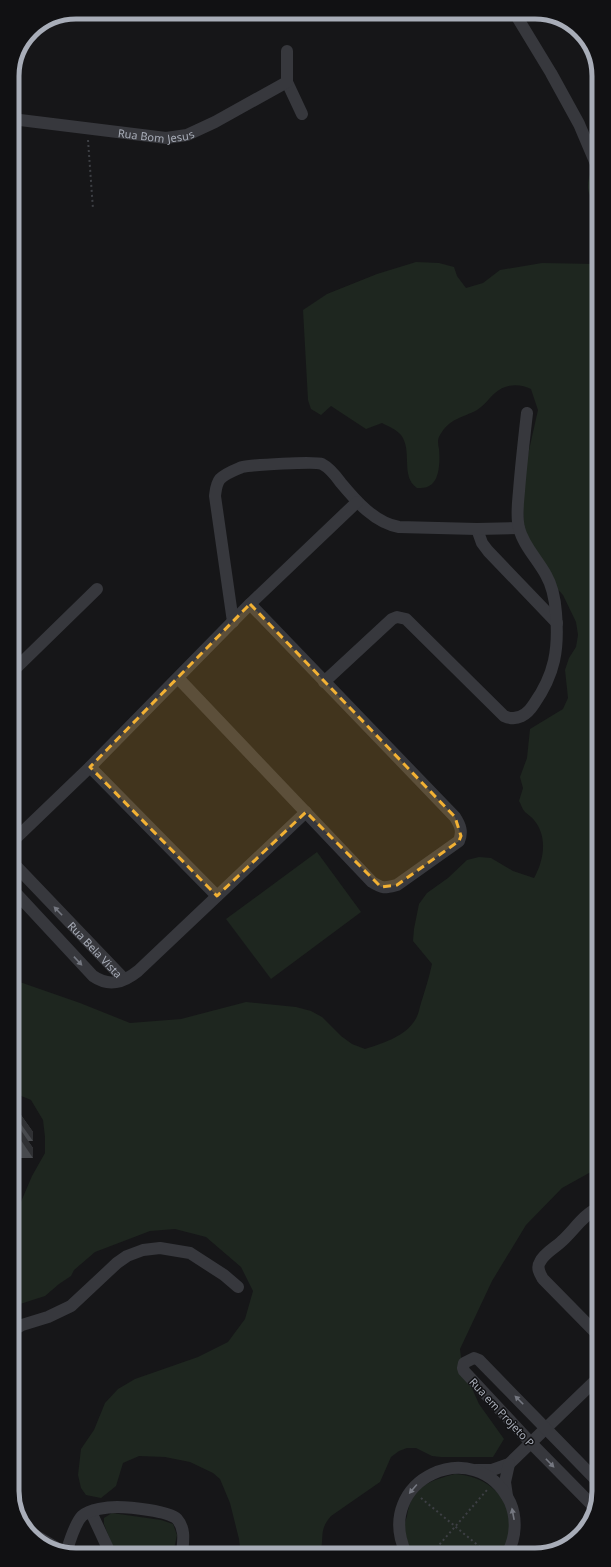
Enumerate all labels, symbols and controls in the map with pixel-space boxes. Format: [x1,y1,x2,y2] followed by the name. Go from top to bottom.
[117,125,196,146] street label: Rua Bom Jesus
[54,906,63,916] one-way arrow
[65,918,126,981] street label: Rua Bela Vista
[74,956,83,966] one-way arrow
[466,1374,538,1450] street label: Rua em Projeto P
[514,1395,524,1405] one-way arrow
[545,1458,555,1468] one-way arrow
[408,1483,417,1494] one-way arrow
[510,1508,516,1520] one-way arrow

